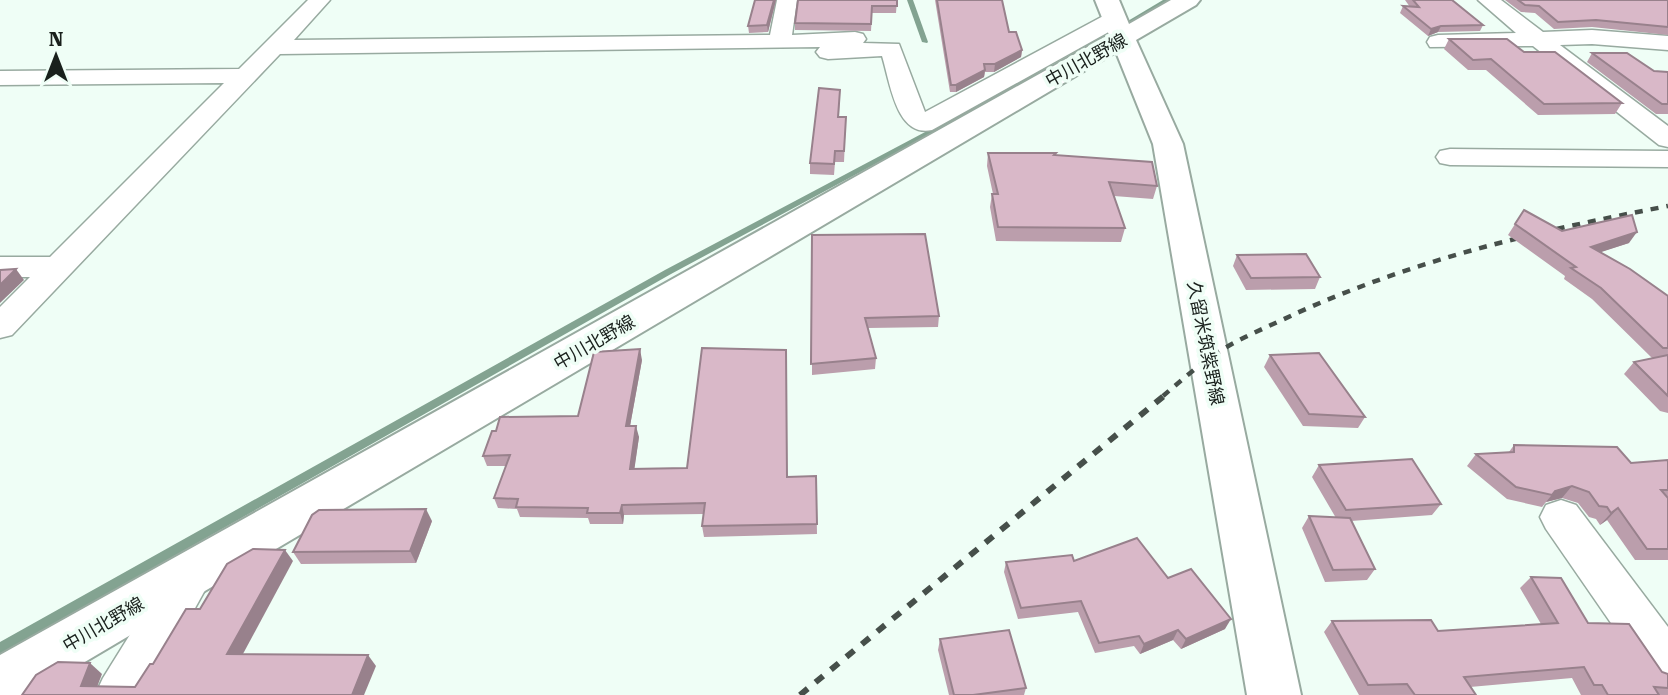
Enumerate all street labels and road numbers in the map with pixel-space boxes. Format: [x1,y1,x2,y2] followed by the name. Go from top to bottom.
[1042,29,1130,91] street label: 中川北野線
[1184,279,1228,407] street label: 久留米筑紫野線
[550,310,638,374] street label: 中川北野線
[59,592,147,656] street label: 中川北野線

